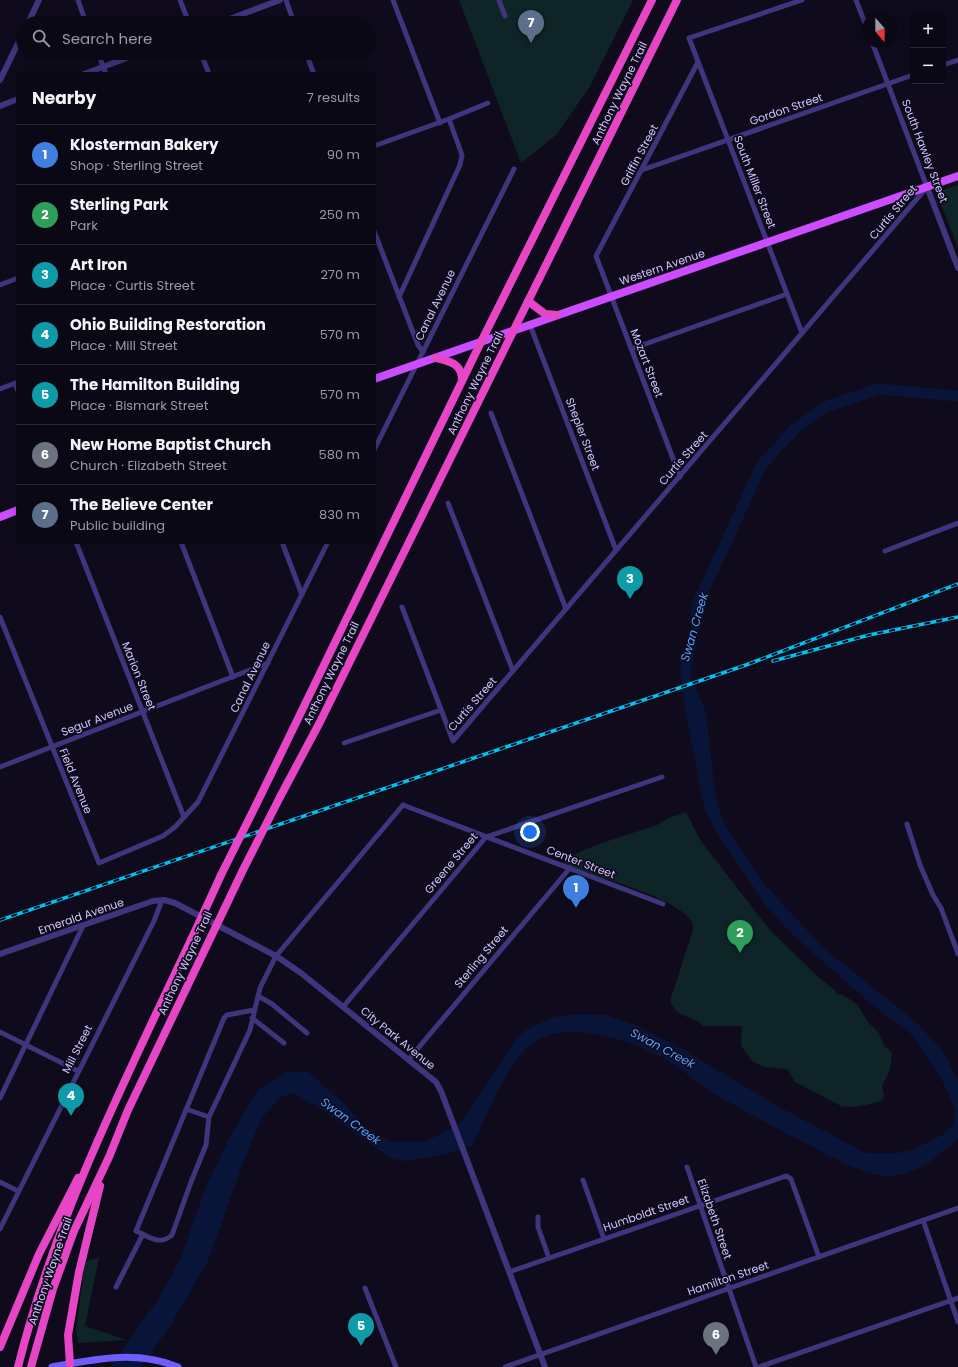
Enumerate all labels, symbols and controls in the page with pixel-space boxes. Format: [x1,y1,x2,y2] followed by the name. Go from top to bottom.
[518,10,544,43] pin: 7
[862,12,898,48] north arrow
[910,12,946,84] map controls
[910,12,946,48] button: +
[16,16,376,60] search box
[30,27,52,49] icon: search
[62,28,152,49] text: Search here
[587,39,651,147] street label: Anthony Wayne Trail
[910,48,946,84] button: −
[32,86,96,110] text: Nearby
[307,88,360,107] text: 7 results
[747,89,825,129] street label: Gordon Street
[898,97,952,205] street label: South Hawley Street
[616,121,662,189] street label: Griffin Street
[730,133,780,231] street label: South Miller Street
[70,134,218,155] text: Klosterman Bakery
[43,145,47,164] text: 1
[327,145,360,164] text: 90 m
[70,156,203,175] text: Shop · Sterling Street
[865,181,921,243] street label: Curtis Street
[70,194,169,215] text: Sterling Park
[41,205,49,224] text: 2
[319,205,360,224] text: 250 m
[70,216,98,235] text: Park
[617,245,707,289] street label: Western Avenue
[70,254,127,275] text: Art Iron
[41,265,49,284] text: 3
[320,265,360,284] text: 270 m
[411,267,459,343] street label: Canal Avenue
[70,276,195,295] text: Place · Curtis Street
[70,314,266,335] text: Ohio Building Restoration
[41,325,49,344] text: 4
[320,325,360,344] text: 570 m
[627,326,667,400] street label: Mozart Street
[443,329,507,437] street label: Anthony Wayne Trail
[70,336,177,355] text: Place · Mill Street
[70,374,240,395] text: The Hamilton Building
[41,385,49,404] text: 5
[320,385,360,404] text: 570 m
[562,395,604,473] street label: Shepler Street
[70,396,208,415] text: Place · Bismark Street
[655,427,711,489] street label: Curtis Street
[70,434,271,455] text: New Home Baptist Church
[41,445,49,464] text: 6
[319,445,360,464] text: 580 m
[70,456,227,475] text: Church · Elizabeth Street
[70,494,213,515] text: The Believe Center
[42,505,48,524] text: 7
[319,505,360,524] text: 830 m
[70,516,165,535] text: Public building
[617,566,643,599] pin: 3
[676,590,712,663] water label: Swan Creek
[299,619,363,727] street label: Anthony Wayne Trail
[118,639,160,713] street label: Marion Street
[226,639,274,715] street label: Canal Avenue
[444,673,500,735] street label: Curtis Street
[59,698,136,740] street label: Segur Avenue
[56,746,96,816] street label: Field Avenue
[520,822,540,842] your location
[421,829,481,897] street label: Greene Street
[544,842,618,882] street label: Center Street
[563,875,589,908] pin: 1
[36,894,126,938] street label: Emerald Avenue
[154,909,216,1017] street label: Anthony Wayne Trail
[727,920,753,953] pin: 2
[450,923,512,991] street label: Sterling Street
[357,1003,439,1073] street label: City Park Avenue
[58,1022,96,1076] street label: Mill Street
[628,1024,699,1073] water label: Swan Creek
[58,1083,84,1116] pin: 4
[317,1093,385,1149] water label: Swan Creek
[694,1177,736,1261] street label: Elizabeth Street
[601,1191,691,1235] street label: Humboldt Street
[24,1215,76,1327] street label: Anthony Wayne Trail
[685,1257,771,1299] street label: Hamilton Street
[348,1313,374,1346] pin: 5
[703,1322,729,1355] pin: 6

